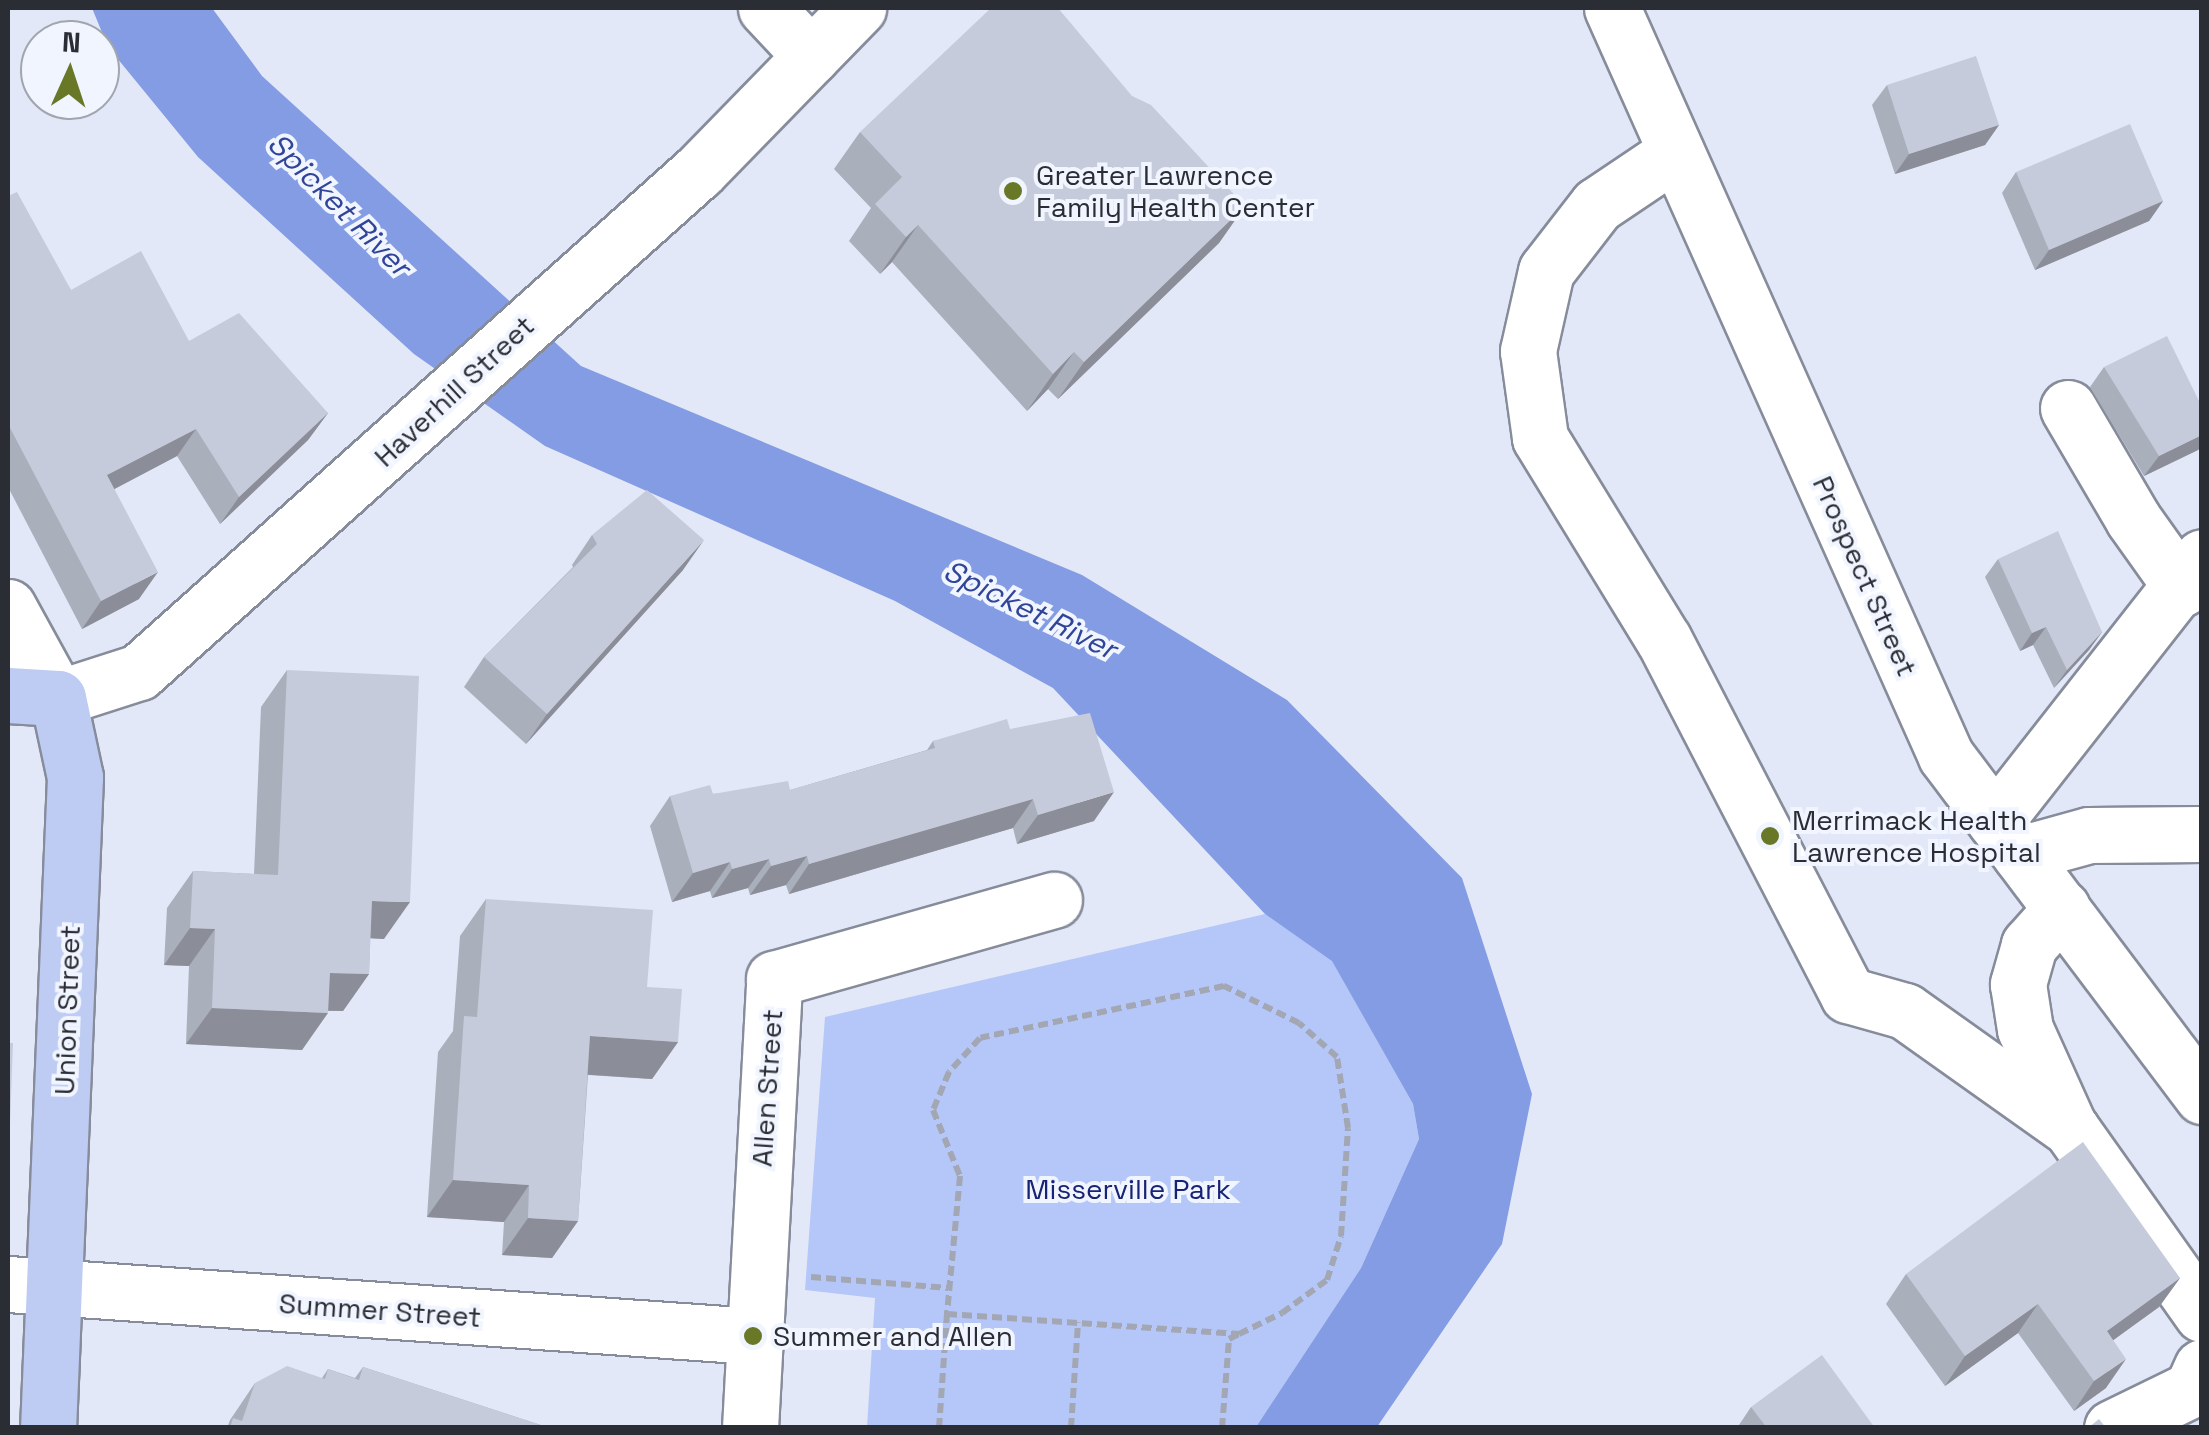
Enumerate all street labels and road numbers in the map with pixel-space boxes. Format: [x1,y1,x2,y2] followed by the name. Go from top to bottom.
[367,309,541,473] street label: Haverhill Street
[1806,471,1924,681] street label: Prospect Street
[47,925,87,1095] street label: Union Street
[745,1008,789,1168] street label: Allen Street
[278,1286,482,1334] street label: Summer Street

